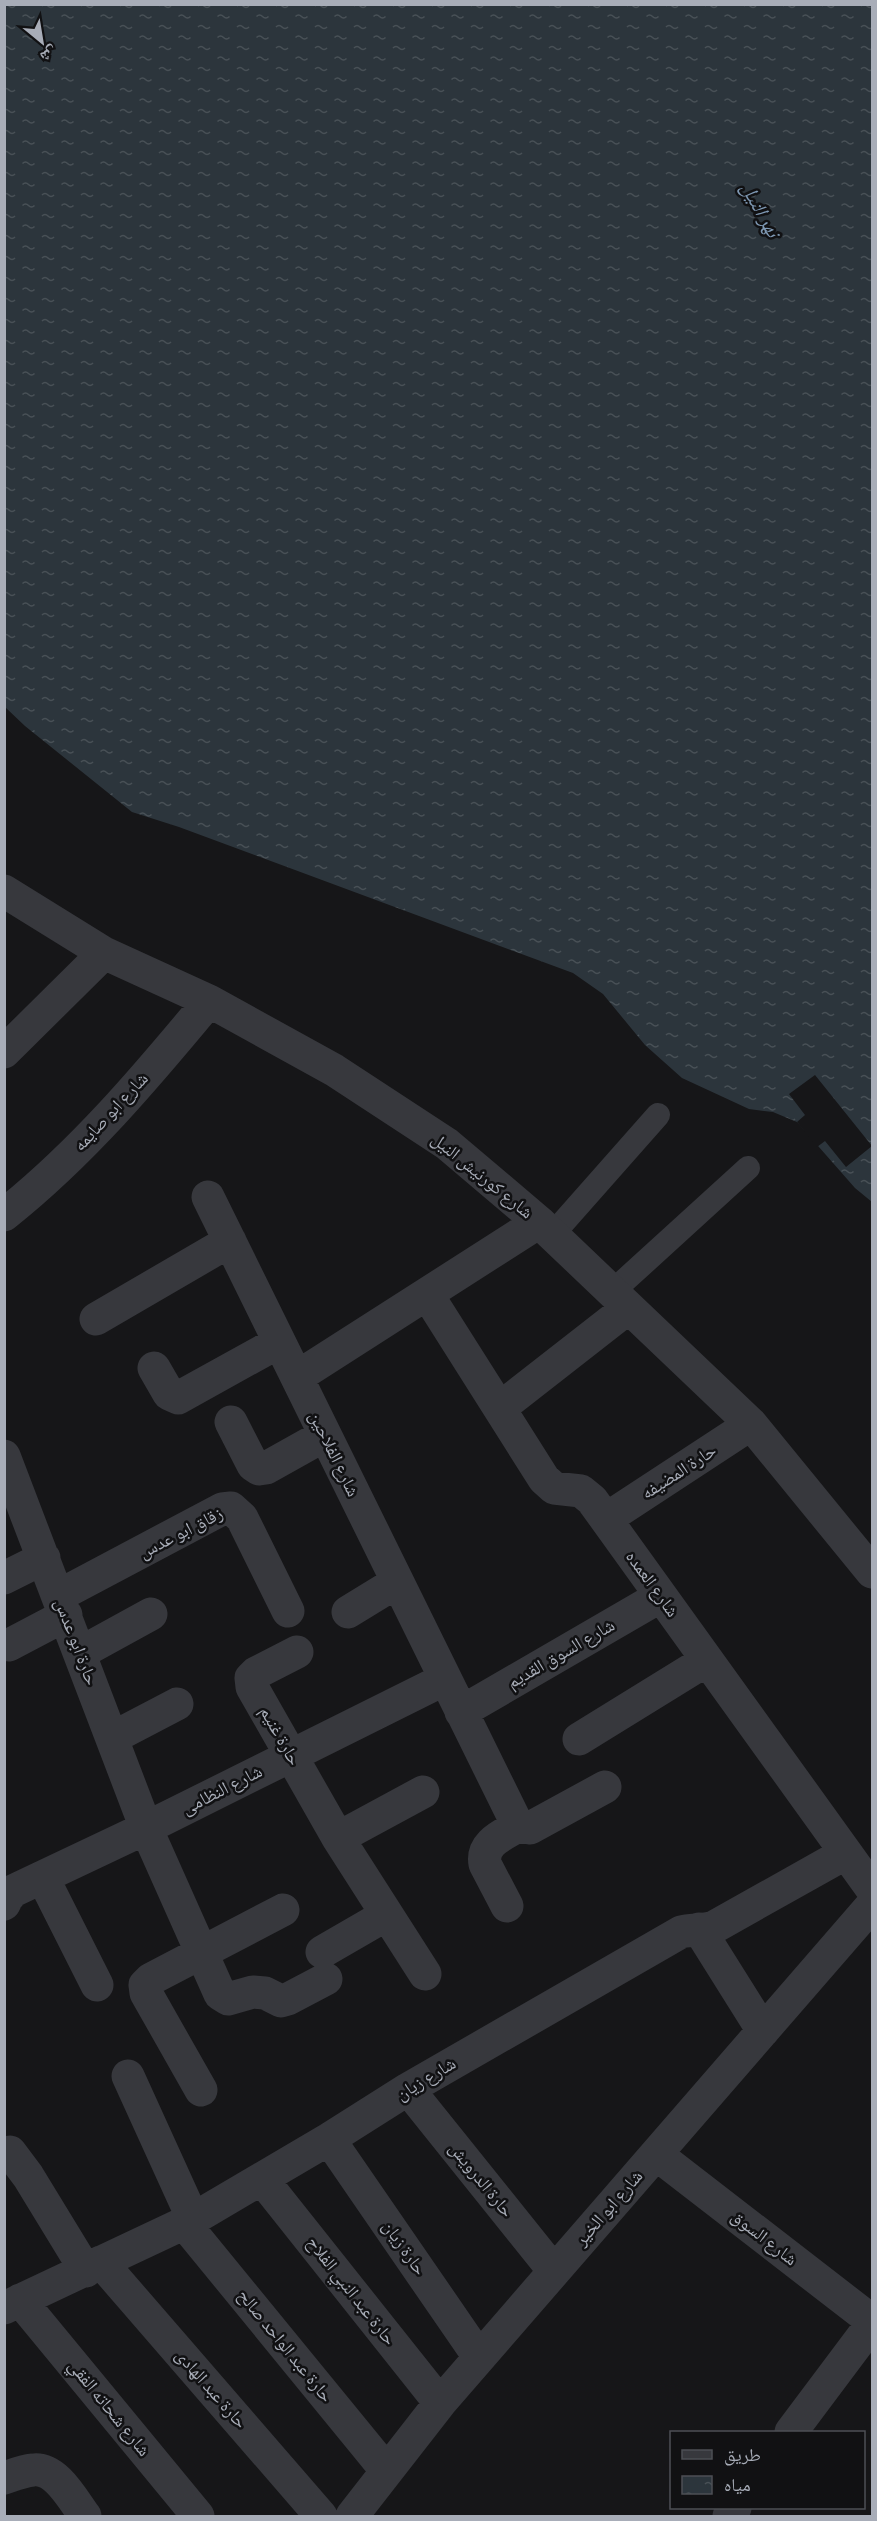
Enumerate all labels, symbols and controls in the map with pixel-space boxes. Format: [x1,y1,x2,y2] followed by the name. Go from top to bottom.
[12,12,72,72] north arrow
[36,40,62,68] text: ش
[733,177,788,245] water label: نهر النيل
[68,1067,154,1157] street label: شارع ابو صايمه
[426,1127,538,1225] street label: شارع كورنيش النيل
[303,1407,365,1501] street label: شارع الفلاحين
[637,1438,721,1506] street label: حارة المضيفه
[135,1501,227,1565] street label: زقاق ابو عدس
[619,1546,685,1622] street label: شارع العمده
[48,1595,104,1689] street label: حارة ابو عدس
[502,1613,620,1695] street label: شارع السوق القديم
[253,1702,307,1770] street label: حارة غنيم
[177,1759,267,1821] street label: شارع النظامى
[391,2051,461,2107] street label: شارع زيان
[443,2137,519,2223] street label: حارة الدرويش
[568,2165,649,2252] street label: شارع ابو الخير
[726,2204,802,2272] street label: شارع السوق
[376,2215,432,2281] street label: حارة زيان
[299,2231,402,2352] street label: حارة عبد النبي الفلاح
[231,2284,339,2408] street label: حارة عبد الواحد صالح
[169,2344,253,2434] street label: حارة عبد الهادى
[61,2354,156,2463] street label: شارع شحاته الفقي
[670,2431,865,2509] legend
[724,2443,761,2468] text: طريق
[724,2473,751,2498] text: مياه

